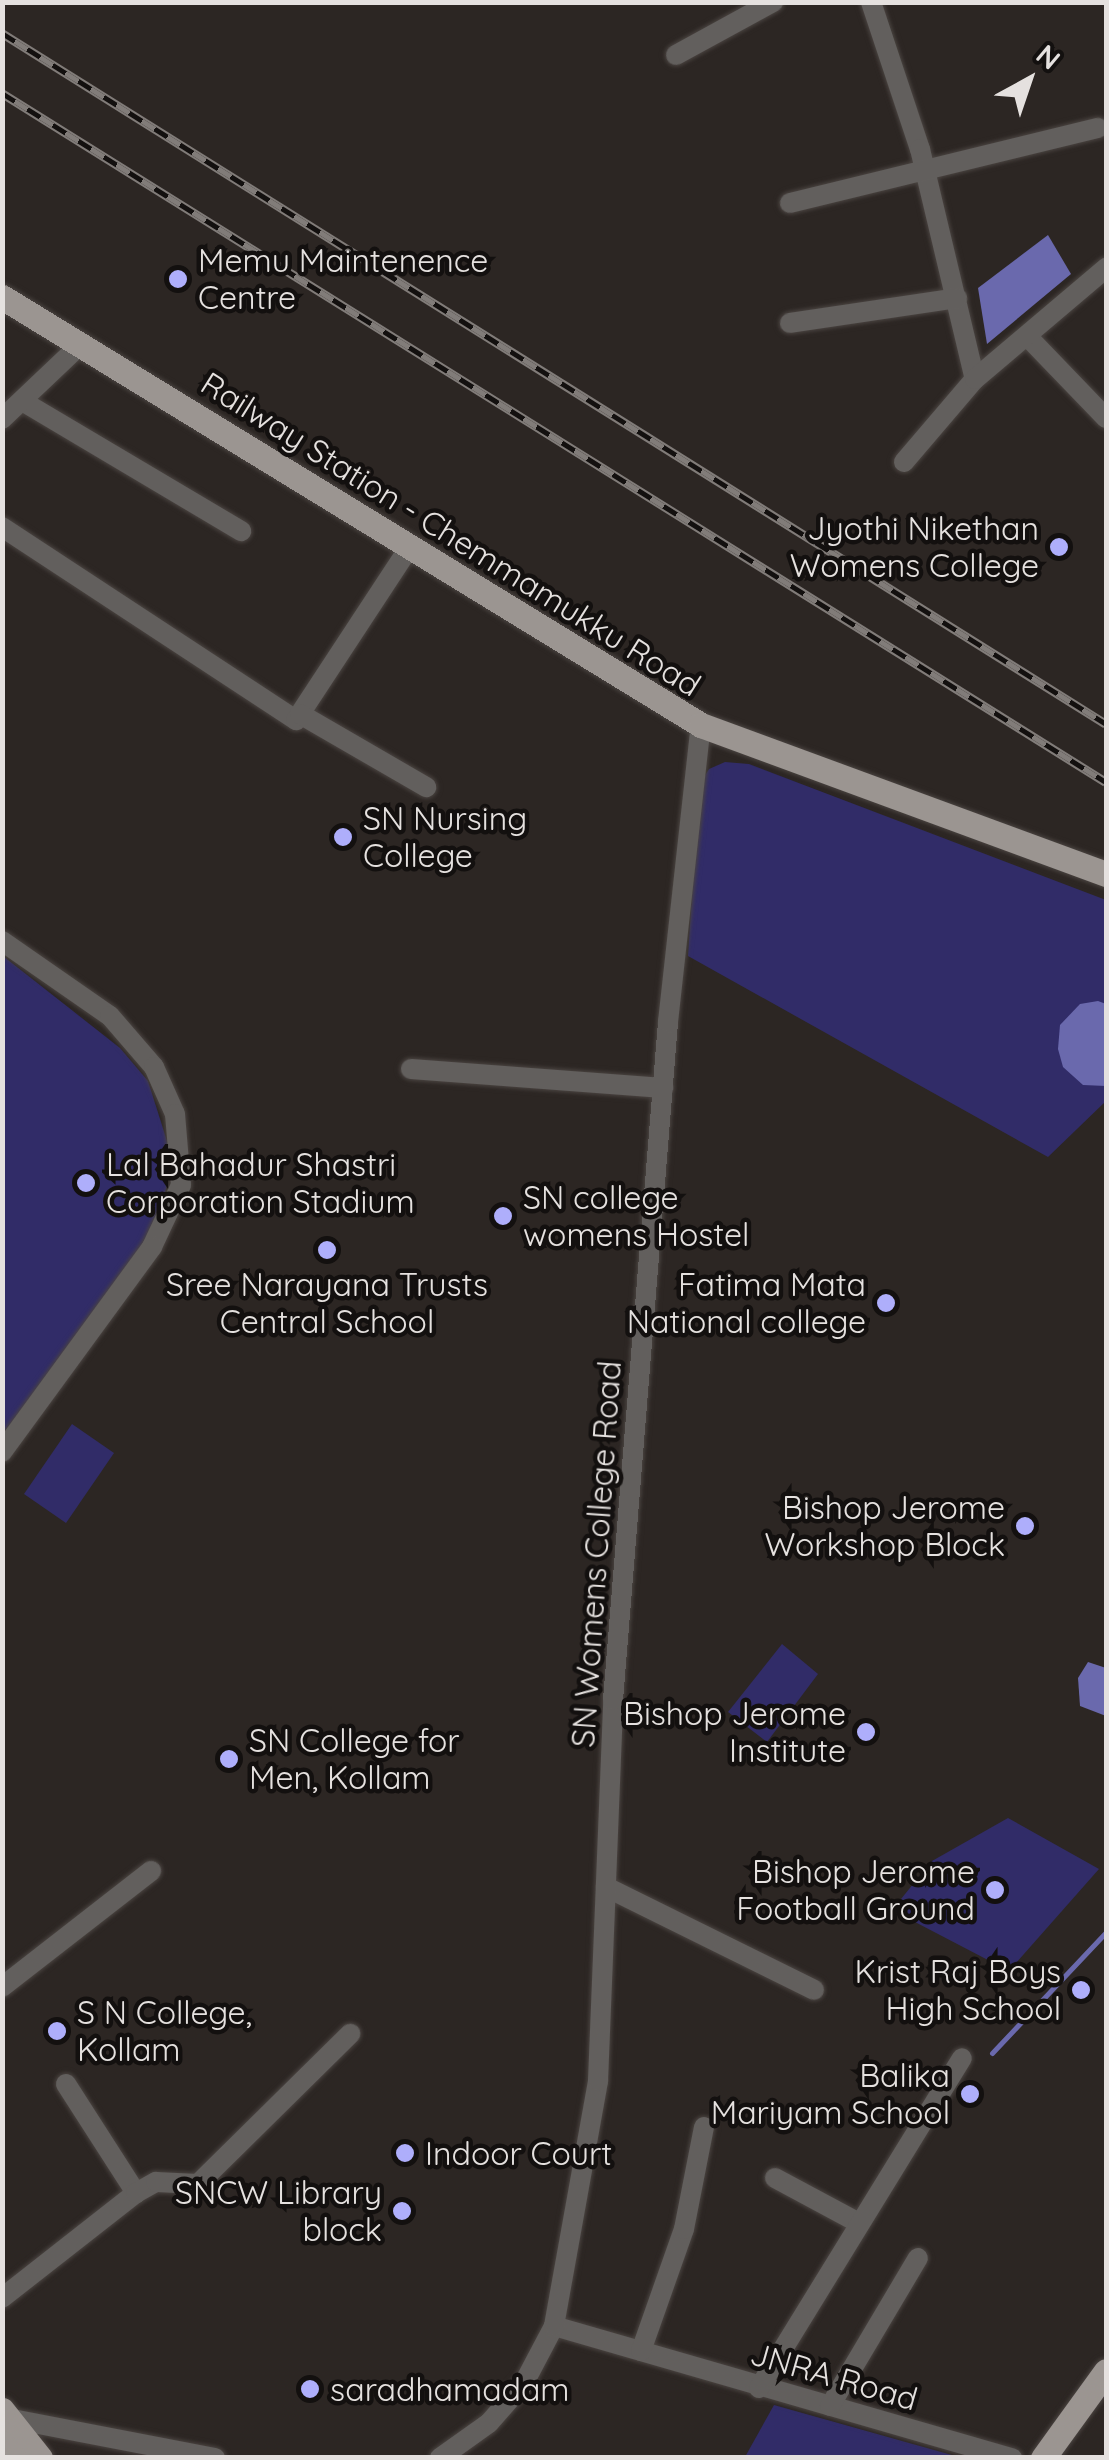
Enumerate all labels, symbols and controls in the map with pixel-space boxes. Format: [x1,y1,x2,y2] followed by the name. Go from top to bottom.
[979,30,1079,130] north arrow
[1029,37,1068,77] text: N
[198,242,488,317] place label: Memu Maintenence Centre
[167,268,189,290] marker: Memu Maintenence Centre
[194,364,708,704] street label: Railway Station - Chemmamukku Road
[790,510,1039,585] place label: Jyothi Nikethan Womens College
[1048,536,1070,558] marker: Jyothi Nikethan Womens College
[363,800,527,875] place label: SN Nursing College
[332,826,354,848] marker: SN Nursing College
[106,1146,415,1221] place label: Lal Bahadur Shastri Corporation Stadium
[75,1172,97,1194] marker: Lal Bahadur Shastri Corporation Stadium
[523,1179,749,1254] place label: SN college womens Hostel
[492,1205,514,1227] marker: SN college womens Hostel
[316,1239,338,1261] marker: Sree Narayana Trusts Central School
[166,1266,488,1341] place label: Sree Narayana Trusts Central School
[627,1266,866,1341] place label: Fatima Mata National college
[875,1292,897,1314] marker: Fatima Mata National college
[563,1359,629,1749] street label: SN Womens College Road
[765,1489,1005,1564] place label: Bishop Jerome Workshop Block
[1014,1515,1036,1537] marker: Bishop Jerome Workshop Block
[623,1695,846,1770] place label: Bishop Jerome Institute
[855,1721,877,1743] marker: Bishop Jerome Institute
[249,1722,460,1797] place label: SN College for Men, Kollam
[218,1748,240,1770] marker: SN College for Men, Kollam
[736,1853,975,1928] place label: Bishop Jerome Football Ground
[984,1879,1006,1901] marker: Bishop Jerome Football Ground
[855,1953,1061,2028] place label: Krist Raj Boys High School
[1070,1979,1092,2001] marker: Krist Raj Boys High School
[77,1994,252,2069] place label: S N College, Kollam
[46,2020,68,2042] marker: S N College, Kollam
[711,2057,950,2132] place label: Balika Mariyam School
[959,2083,981,2105] marker: Balika Mariyam School
[425,2134,612,2172] place label: Indoor Court
[394,2142,416,2164] marker: Indoor Court
[175,2174,382,2249] place label: SNCW Library block
[391,2200,413,2222] marker: SNCW Library block
[746,2334,922,2418] street label: JNRA Road
[330,2370,569,2408] place label: saradhamadam
[299,2378,321,2400] marker: saradhamadam

